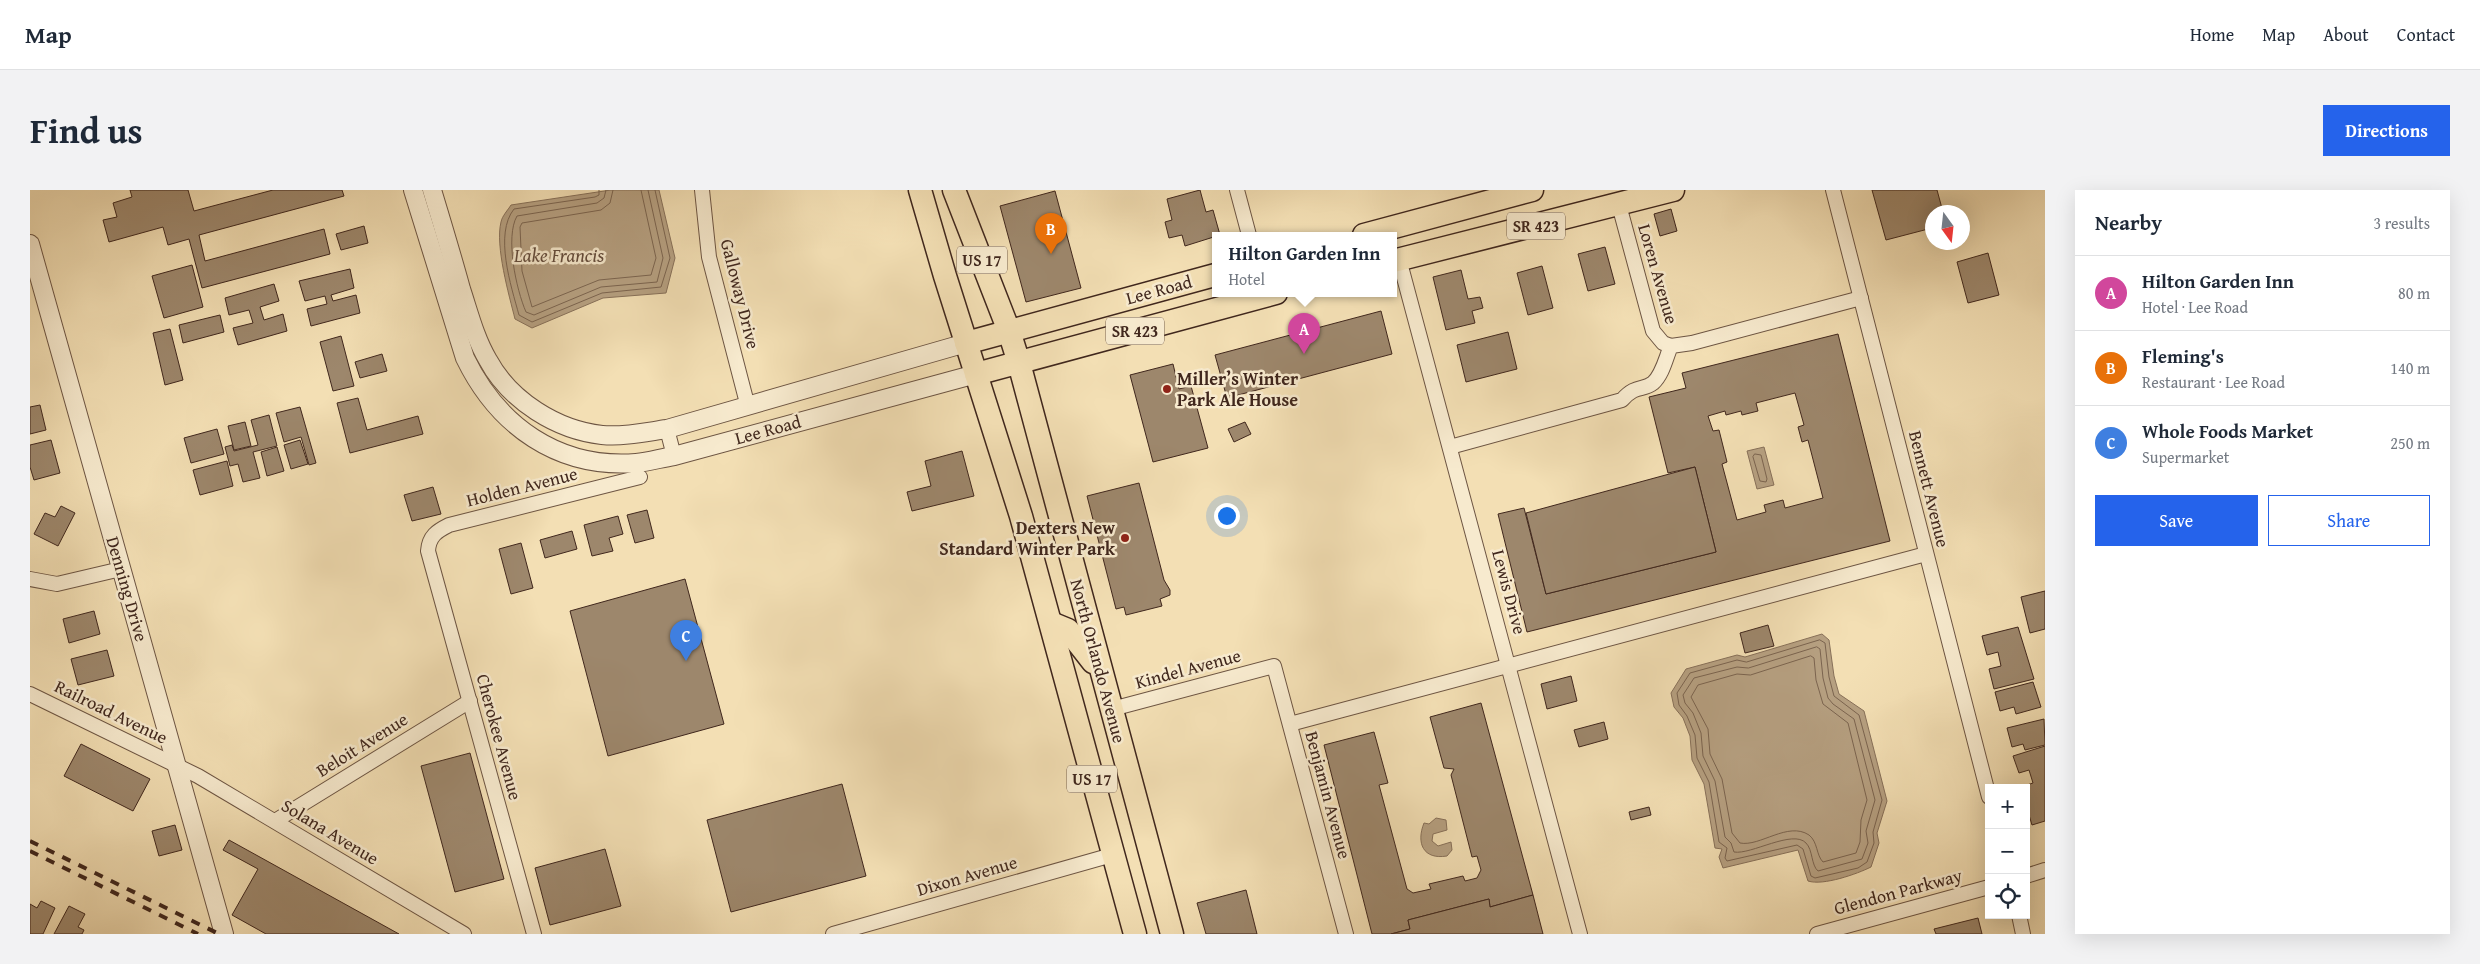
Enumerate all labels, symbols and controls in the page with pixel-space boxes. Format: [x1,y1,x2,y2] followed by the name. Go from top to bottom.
[25,17,72,52] text: Map
[2190,21,2234,48] text: Home
[2262,21,2295,48] text: Map
[2323,21,2369,48] text: About
[2397,21,2455,48] text: Contact
[30,105,143,156] text: Find us
[2323,105,2450,156] button: Directions
[1925,205,1970,250] north arrow
[2095,207,2162,238] text: Nearby
[2373,211,2430,235] text: 3 results
[1507,212,1565,240] road number: SR 423
[1035,213,1067,254] pin: B
[1631,221,1686,327] street label: Loren Avenue
[1212,232,1397,297] popup
[714,236,767,352] street label: Galloway Drive
[1229,239,1380,267] text: Hilton Garden Inn
[513,241,604,269] water label: Lake Francis
[957,246,1007,274] road number: US 17
[1229,267,1265,291] text: Hotel
[2142,267,2294,295] text: Hilton Garden Inn
[1123,268,1195,311] street label: Lee Road
[2106,281,2116,305] text: A
[2398,281,2430,305] text: 80 m
[2142,295,2248,319] text: Hotel · Lee Road
[1288,313,1320,354] pin: A
[1106,318,1164,344] road number: SR 423
[2142,342,2224,370] text: Fleming's
[2106,356,2116,380] text: B
[2390,356,2430,380] text: 140 m
[1177,365,1299,413] place label: Miller’s Winter Park Ale House
[2142,370,2285,394] text: Restaurant · Lee Road
[1161,383,1173,395] marker: Miller’s Winter Park Ale House
[732,408,804,451] street label: Lee Road
[2142,417,2313,445] text: Whole Foods Market
[1902,428,1957,550] street label: Bennett Avenue
[2106,431,2116,455] text: C
[2390,431,2430,455] text: 250 m
[2142,445,2229,469] text: Supermarket
[463,460,580,513] street label: Holden Avenue
[2095,495,2258,546] button: Save
[2268,495,2430,546] button: Share
[1214,503,1240,529] your location
[939,514,1116,562] place label: Dexters New Standard Winter Park
[1119,532,1131,544] marker: Dexters New Standard Winter Park
[100,533,155,645] street label: Denning Drive
[1485,547,1534,637] street label: Lewis Drive
[1064,576,1133,746] street label: North Orlando Avenue
[670,620,702,661] pin: C
[1132,641,1244,696] street label: Kindel Avenue
[470,671,529,803] street label: Cherokee Avenue
[50,673,172,751] street label: Railroad Avenue
[311,706,413,783] street label: Beloit Avenue
[1298,728,1359,862] street label: Benjamin Avenue
[1067,766,1117,792] road number: US 17
[1985,784,2030,919] map controls
[1985,784,2030,829] button: +
[276,792,384,871] street label: Solana Avenue
[1985,829,2030,874] button: −
[913,848,1020,903] street label: Dixon Avenue
[1831,861,1965,922] street label: Glendon Parkway
[1985,874,2030,919] button: locate

